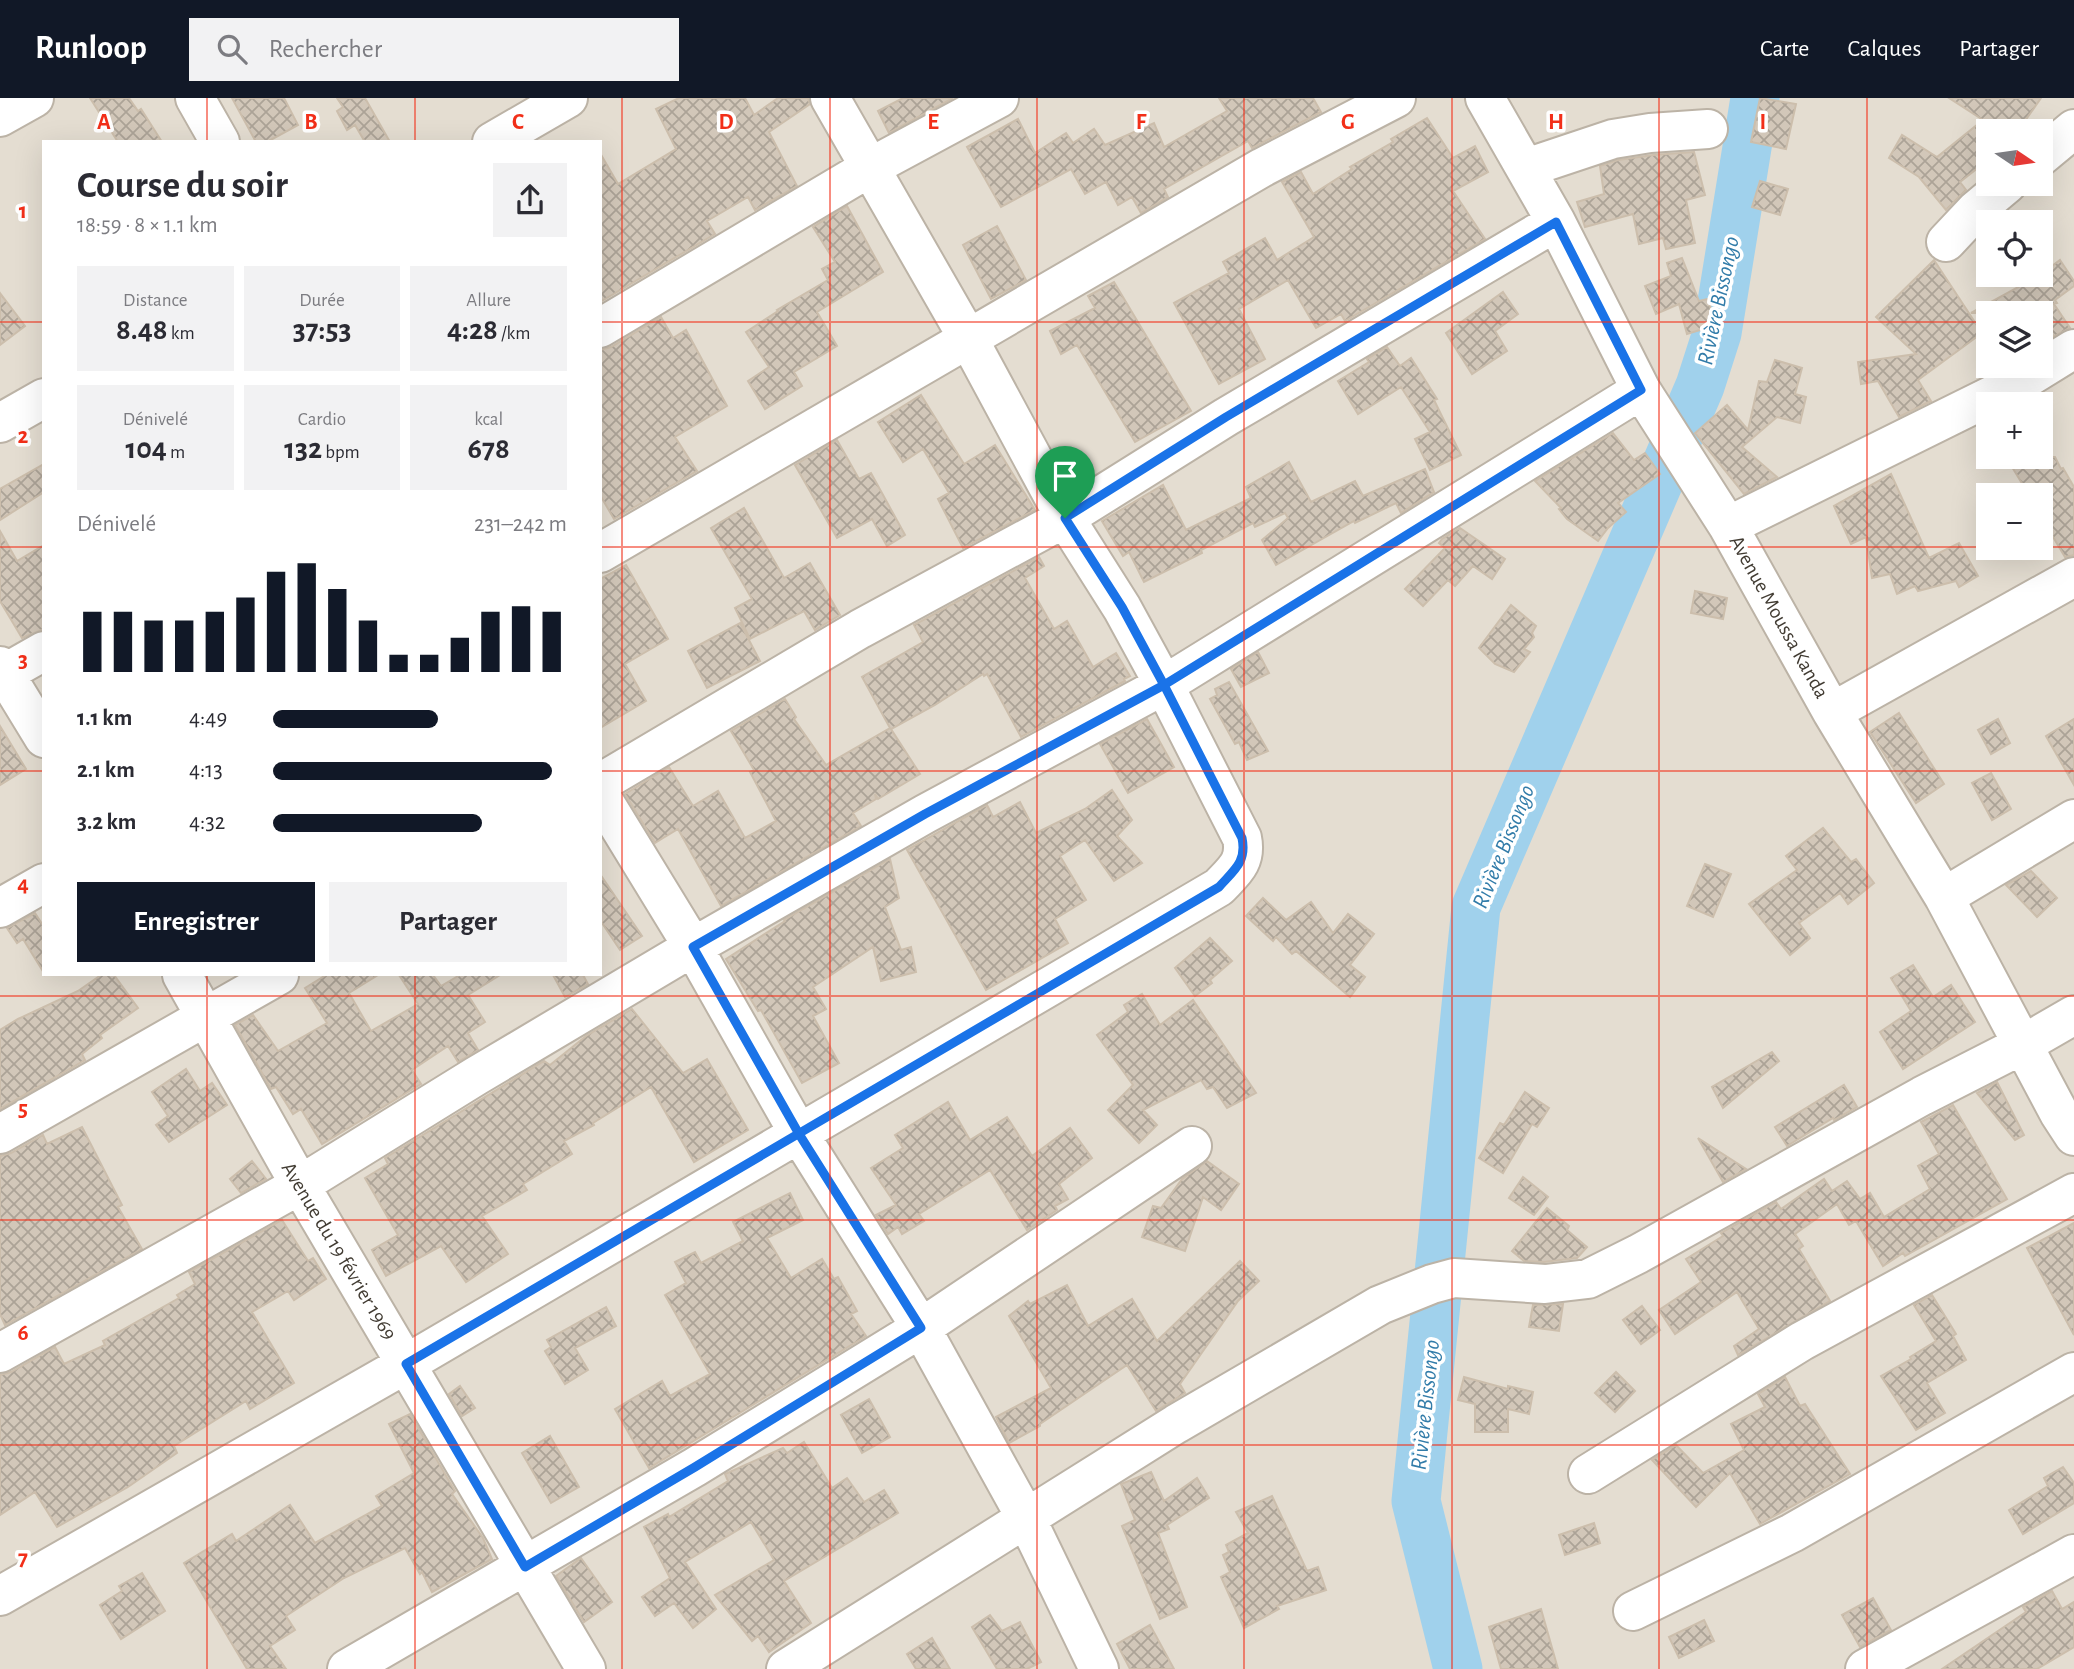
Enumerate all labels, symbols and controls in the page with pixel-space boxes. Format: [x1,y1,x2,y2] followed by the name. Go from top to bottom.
[189,18,679,81] search box
[213,30,251,68] icon: search
[35,32,147,65] text: Runloop
[269,36,382,62] text: Rechercher
[1760,37,1809,61] text: Carte
[1847,37,1921,61] text: Calques
[1959,37,2039,61] text: Partager
[97,111,111,134] text: A
[304,111,318,134] text: B
[512,111,524,134] text: C
[718,111,734,134] text: D
[927,111,939,134] text: E
[1136,111,1147,134] text: F
[1341,111,1355,134] text: G
[1548,111,1564,134] text: H
[1760,111,1766,134] text: I
[1976,119,2053,196] north arrow
[1976,119,2053,560] map controls
[493,163,567,237] button: share
[77,167,288,205] text: Course du soir
[19,200,27,223] text: 1
[1976,210,2053,287] button: locate
[77,214,218,237] text: 18:59 · 8 × 1.1 km
[1694,235,1744,367] water label: Rivière Bissongo
[123,291,188,310] text: Distance
[299,291,345,310] text: Durée
[466,291,511,310] text: Allure
[1976,301,2053,378] button: layers
[116,315,168,345] text: 8.48
[293,315,351,345] text: 37:53
[447,315,498,345] text: 4:28
[168,324,195,343] text: km
[498,324,530,343] text: /km
[1976,392,2053,469] button: +
[123,410,188,429] text: Dénivelé
[298,410,346,429] text: Cardio
[474,410,503,429] text: kcal
[18,425,29,448] text: 2
[125,434,167,464] text: 104
[284,434,322,464] text: 132
[468,434,510,464] text: 678
[167,443,185,462] text: m
[322,443,360,462] text: bpm
[1035,446,1095,518] pin
[1046,457,1084,495] icon: arrive
[1976,483,2053,560] button: −
[77,513,156,536] text: Dénivelé
[474,513,567,536] text: 231–242 m
[1726,532,1833,702] street label: Avenue Moussa Kanda
[18,649,28,672] text: 3
[77,707,132,730] text: 1.1 km
[189,707,227,730] text: 4:49
[77,759,135,782] text: 2.1 km
[189,759,223,782] text: 4:13
[1469,782,1539,912] water label: Rivière Bissongo
[77,811,136,834] text: 3.2 km
[189,811,225,834] text: 4:32
[17,873,29,896] text: 4
[77,882,315,962] button: Enregistrer
[329,882,567,962] button: Partager
[18,1098,28,1121] text: 5
[278,1158,400,1344] street label: Avenue du 19 février 1969
[17,1322,29,1345] text: 6
[1408,1339,1444,1471] water label: Rivière Bissongo
[18,1547,28,1570] text: 7

